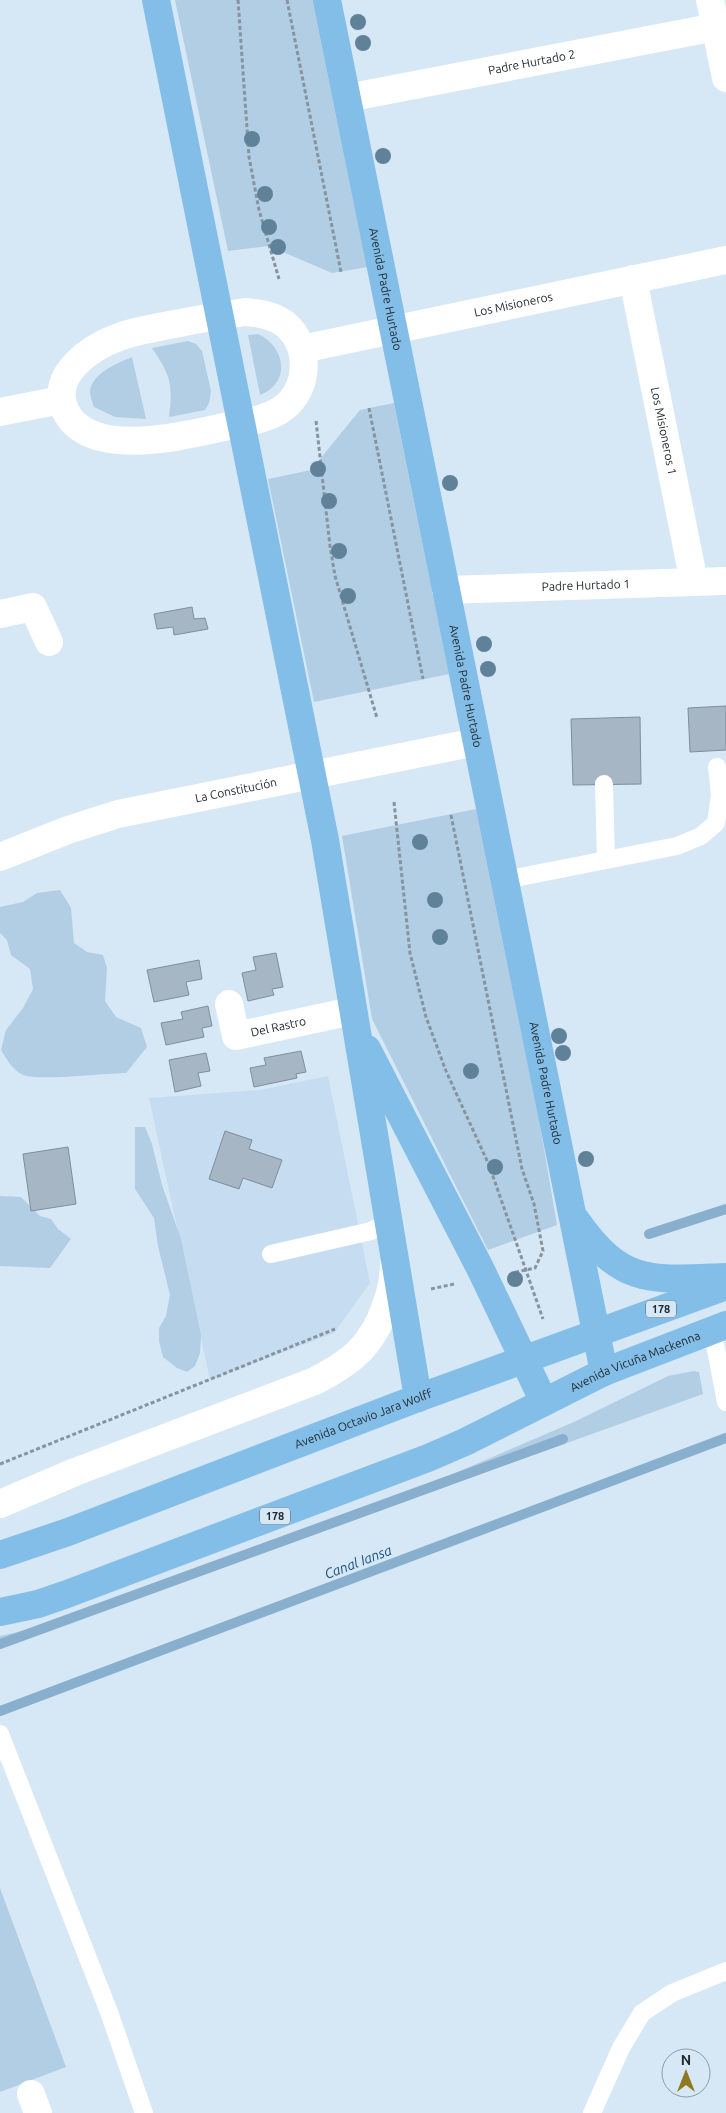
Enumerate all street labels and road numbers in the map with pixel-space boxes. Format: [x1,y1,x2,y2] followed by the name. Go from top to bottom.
[487,47,576,77] street label: Padre Hurtado 2
[367,227,405,352] street label: Avenida Padre Hurtado
[473,290,554,319] street label: Los Misioneros
[649,386,679,476] street label: Los Misioneros 1
[541,577,630,593] street label: Padre Hurtado 1
[447,624,485,749] street label: Avenida Padre Hurtado
[194,775,278,804] street label: La Constitución
[249,1014,307,1039] street label: Del Rastro
[527,1021,565,1145] street label: Avenida Padre Hurtado
[646,1300,676,1318] road number: 178
[568,1329,702,1394] street label: Avenida Vicuña Mackenna
[293,1386,434,1451] street label: Avenida Octavio Jara Wolff
[260,1508,290,1524] road number: 178

